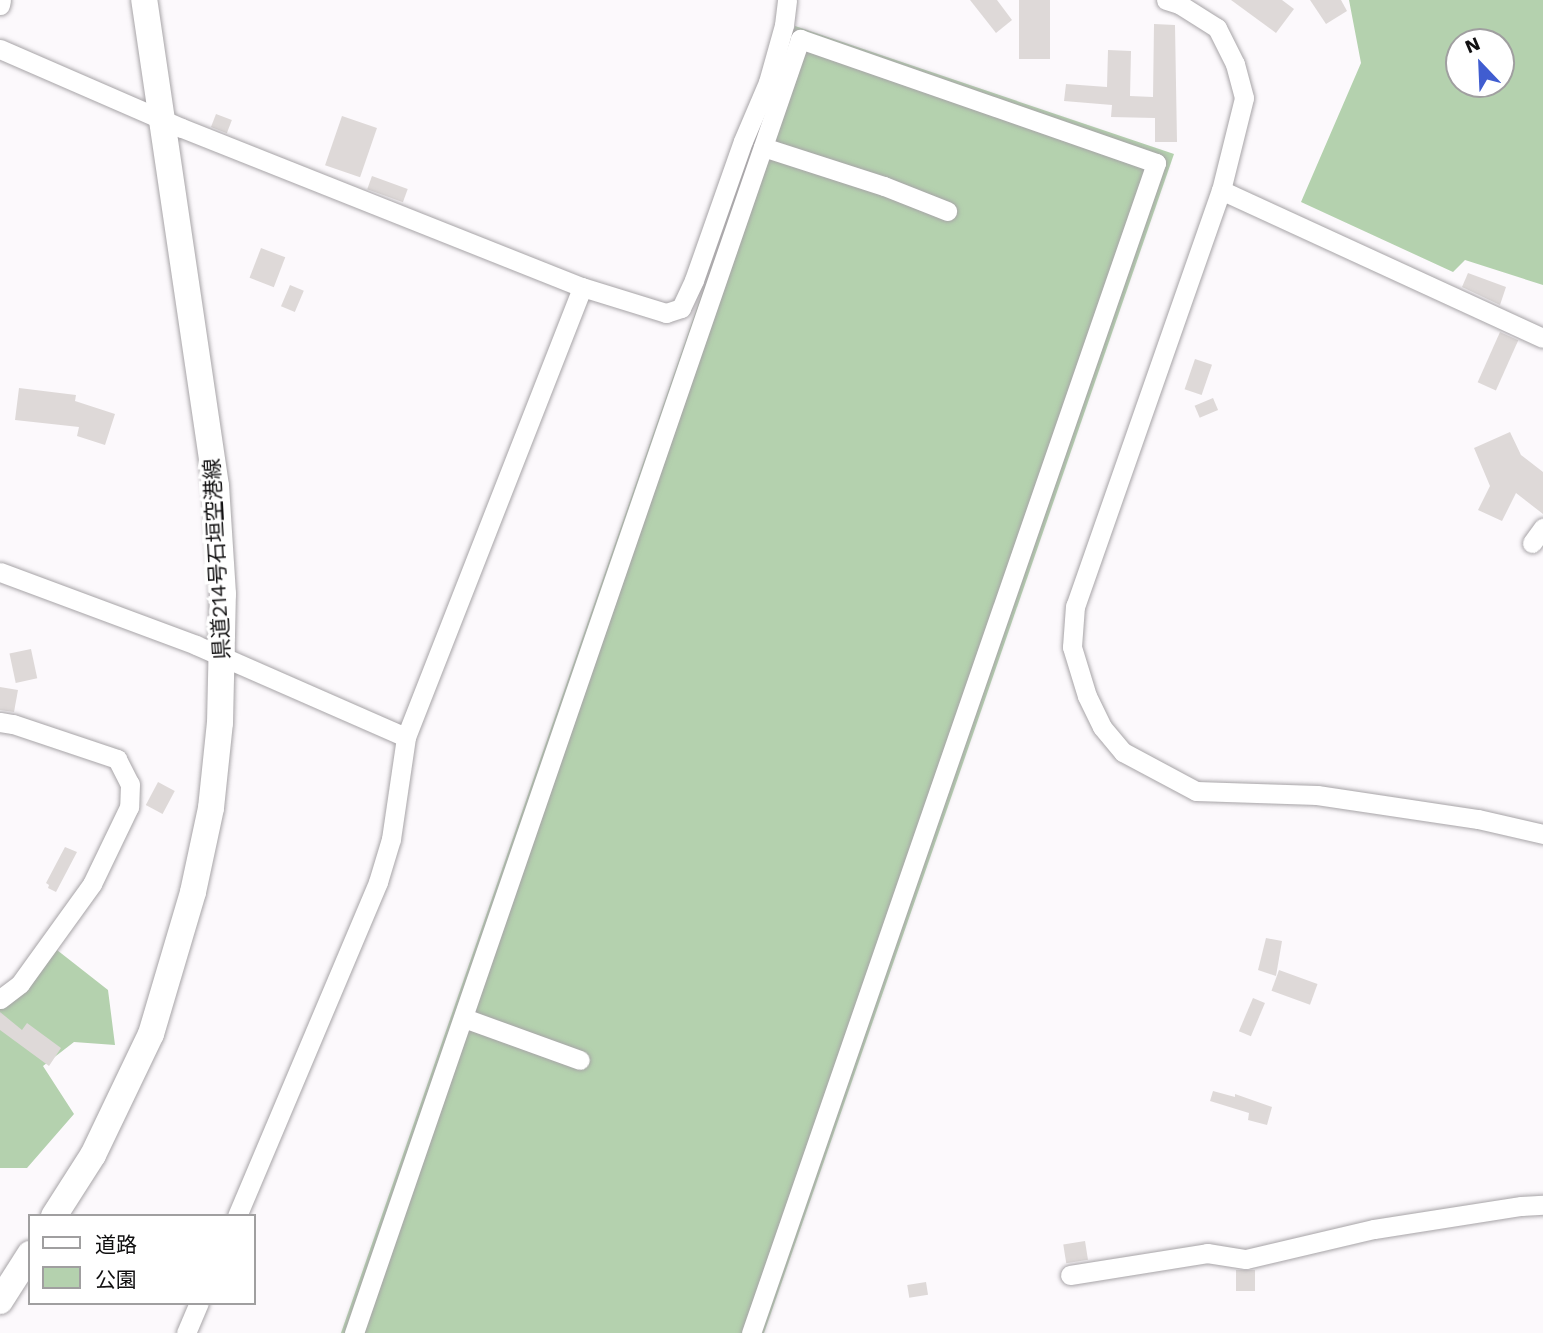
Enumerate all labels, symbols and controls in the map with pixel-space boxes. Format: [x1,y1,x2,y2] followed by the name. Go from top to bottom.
[1445,28,1515,98] north arrow
[1461,32,1483,58] text: N
[199,458,235,660] street label: 県道214号石垣空港線
[28,1214,256,1305] legend
[95,1232,137,1257] text: 道路
[95,1267,137,1292] text: 公園

